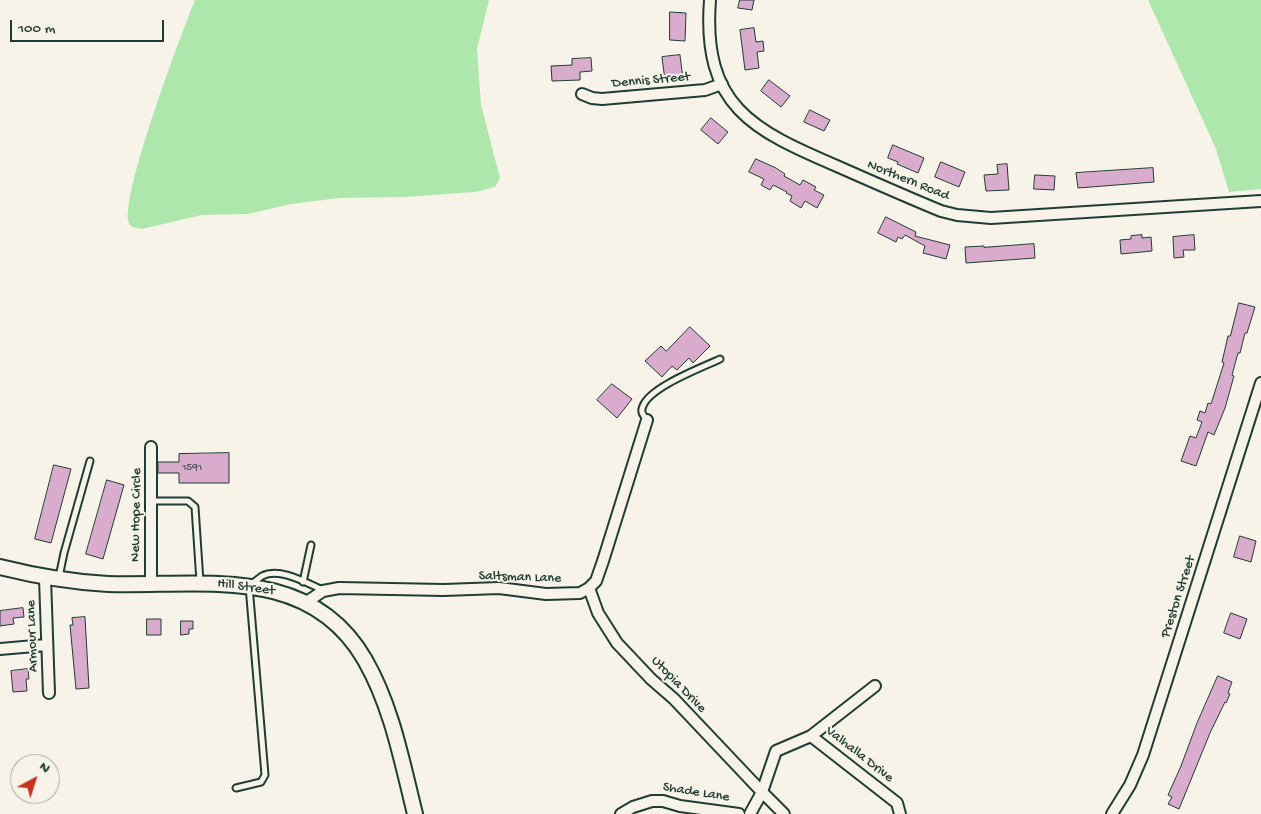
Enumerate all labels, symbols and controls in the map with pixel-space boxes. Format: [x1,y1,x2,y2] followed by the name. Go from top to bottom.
[12,10,166,42] scale bar
[18,20,55,38] text: 100 m
[611,69,691,93] street label: Dennis Street
[864,157,952,205] street label: Northern Road
[182,461,202,475] house number: 1591
[128,468,146,562] street label: New Hope Circle
[1158,554,1200,640] street label: Preston Street
[478,568,562,588] street label: Saltsman Lane
[216,576,276,600] street label: Hill Street
[23,600,43,672] street label: Armour Lane
[647,653,709,717] street label: Utopia Drive
[822,723,896,787] street label: Valhalla Drive
[10,754,60,804] north arrow
[35,758,53,777] text: N
[661,779,731,807] street label: Shade Lane

